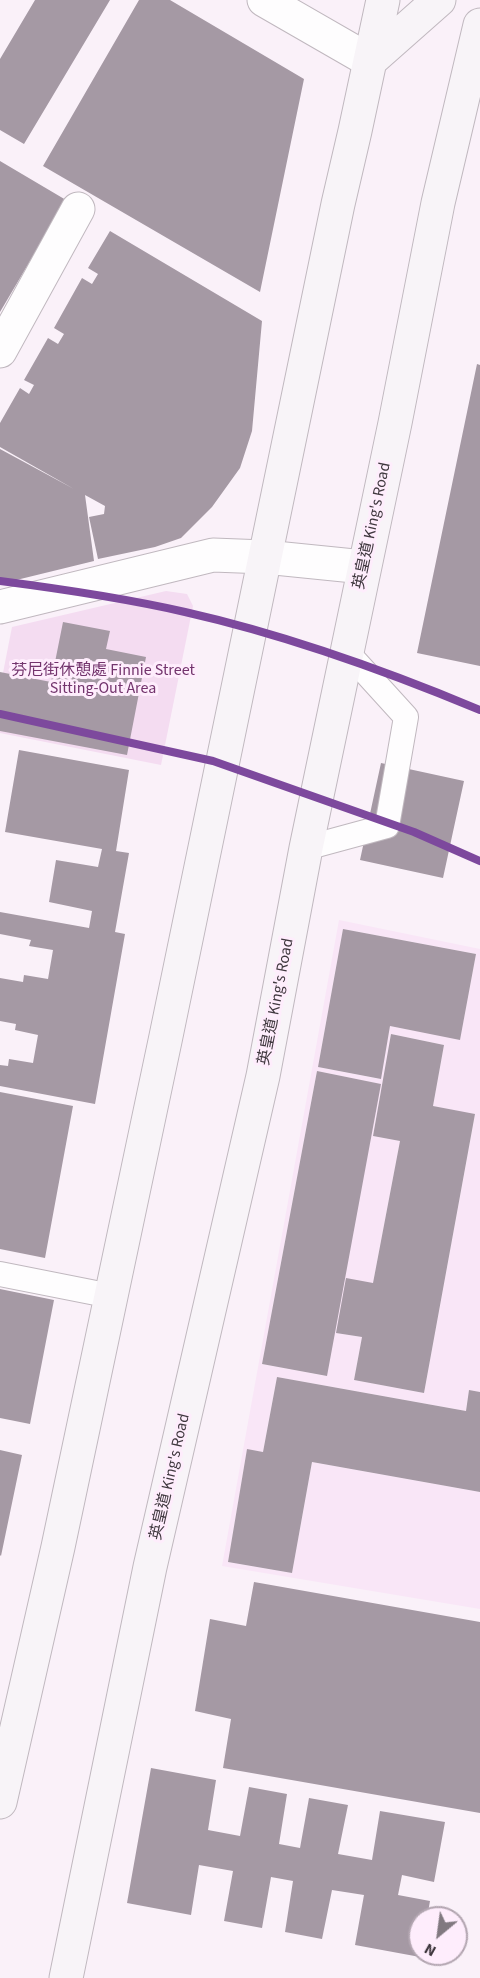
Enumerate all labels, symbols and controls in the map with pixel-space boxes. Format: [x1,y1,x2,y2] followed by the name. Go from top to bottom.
[350,461,396,591] street label: 英皇道 King's Road
[11,661,195,699] park label: 芬尼街休憩處 Finnie Street Sitting-Out Area
[255,937,299,1067] street label: 英皇道 King's Road
[147,1412,195,1542] street label: 英皇道 King's Road
[408,1906,468,1966] north arrow
[420,1938,440,1962] text: N

